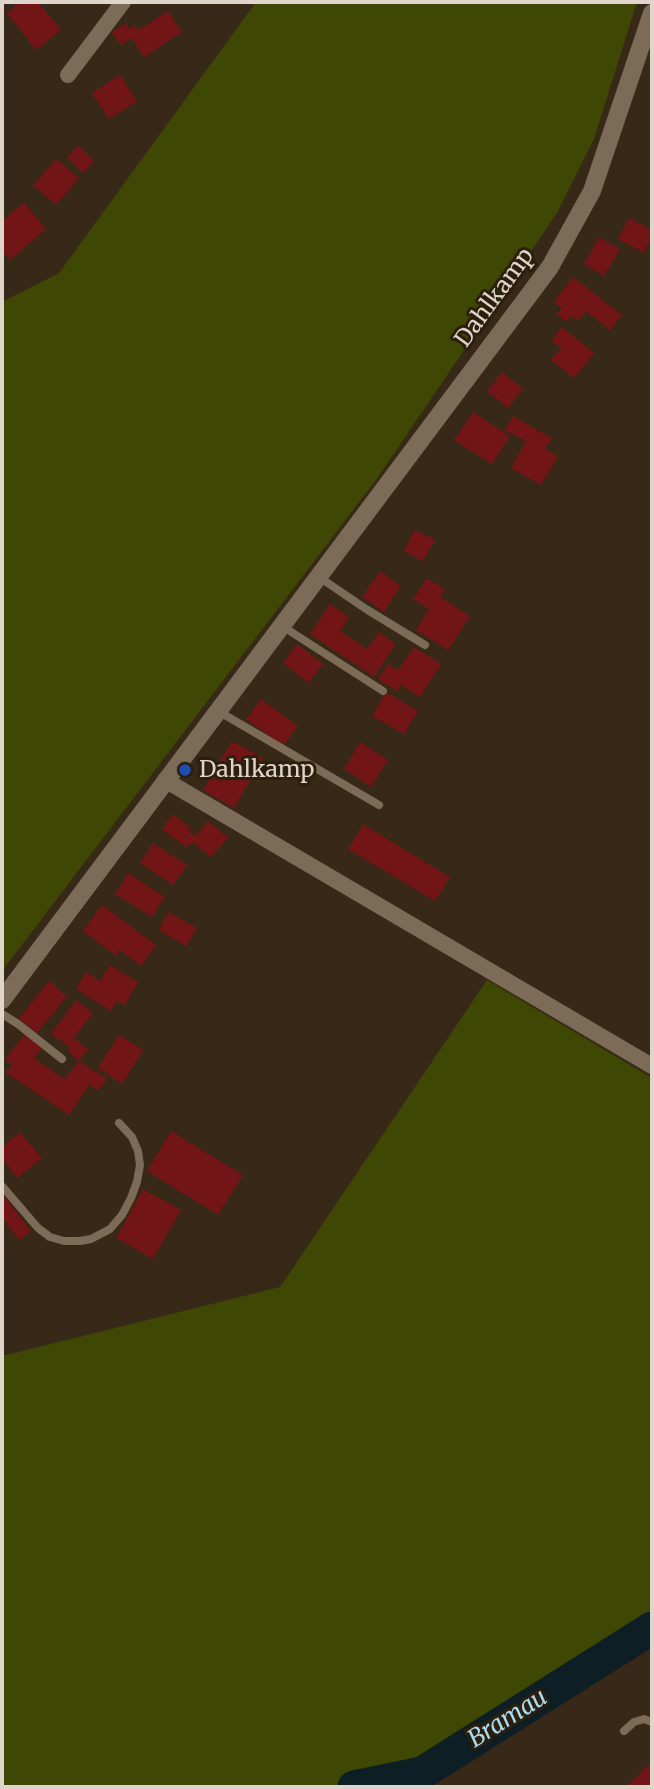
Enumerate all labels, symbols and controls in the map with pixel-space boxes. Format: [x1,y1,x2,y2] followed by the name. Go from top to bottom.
[450,243,540,353] street label: Dahlkamp
[199,756,314,784] place label: Dahlkamp
[177,762,193,778] marker: Dahlkamp
[463,1684,553,1754] water label: Bramau

